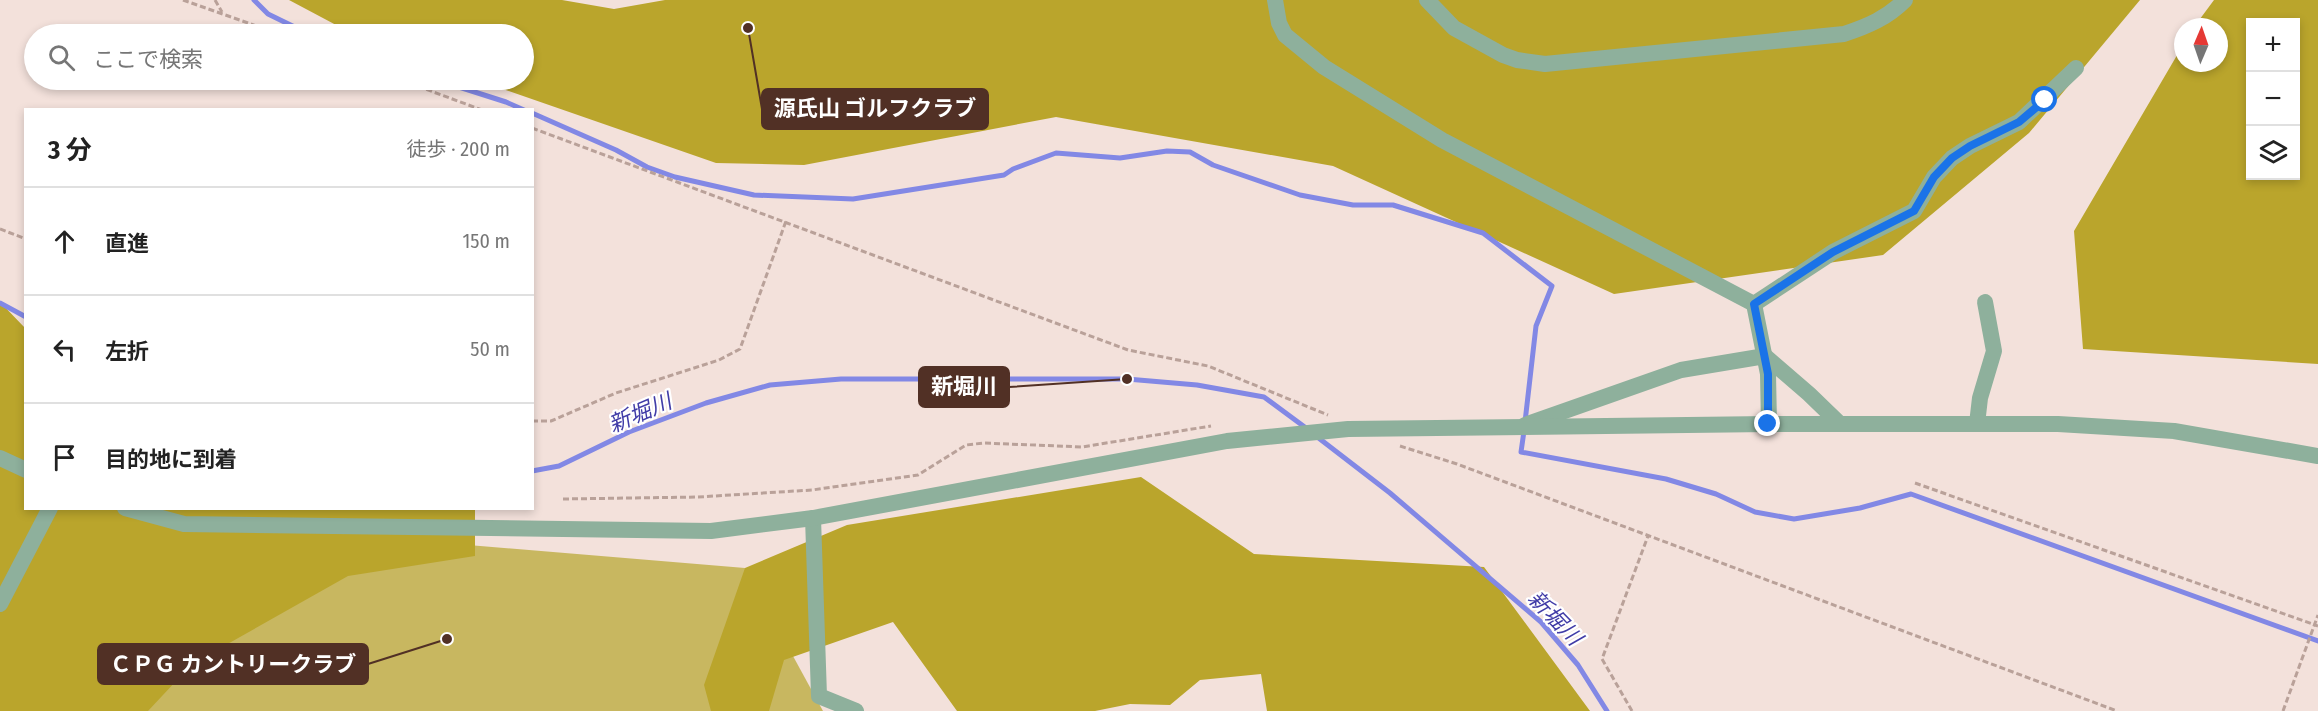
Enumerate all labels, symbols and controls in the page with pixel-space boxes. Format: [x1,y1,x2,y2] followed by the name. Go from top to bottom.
[2174,18,2228,72] north arrow
[2246,18,2300,180] map controls
[2246,18,2300,72] button: +
[24,24,534,90] search box
[45,41,78,74] icon: search
[93,46,203,73] text: ここで検索
[2246,72,2300,126] button: −
[2031,86,2057,112] route start
[762,89,988,129] callout: 源氏山 ゴルフクラブ
[774,95,976,122] text: 源氏山 ゴルフクラブ
[2246,126,2300,180] button: layers
[48,135,92,166] text: 3 分
[407,137,510,161] text: 徒歩 · 200 m
[48,225,81,258] icon: ahead
[463,229,510,253] text: 150 m
[105,230,149,257] text: 直進
[48,333,81,366] icon: left
[470,337,510,361] text: 50 m
[105,338,149,365] text: 左折
[919,367,1009,407] callout: 新堀川
[931,373,997,400] text: 新堀川
[604,387,677,438] water label: 新堀川
[1754,410,1780,436] route end
[48,441,81,474] icon: arrive
[105,446,237,473] text: 目的地に到着
[1522,585,1589,653] water label: 新堀川
[98,644,368,684] callout: ＣＰＧ カントリークラブ
[110,651,356,678] text: ＣＰＧ カントリークラブ

